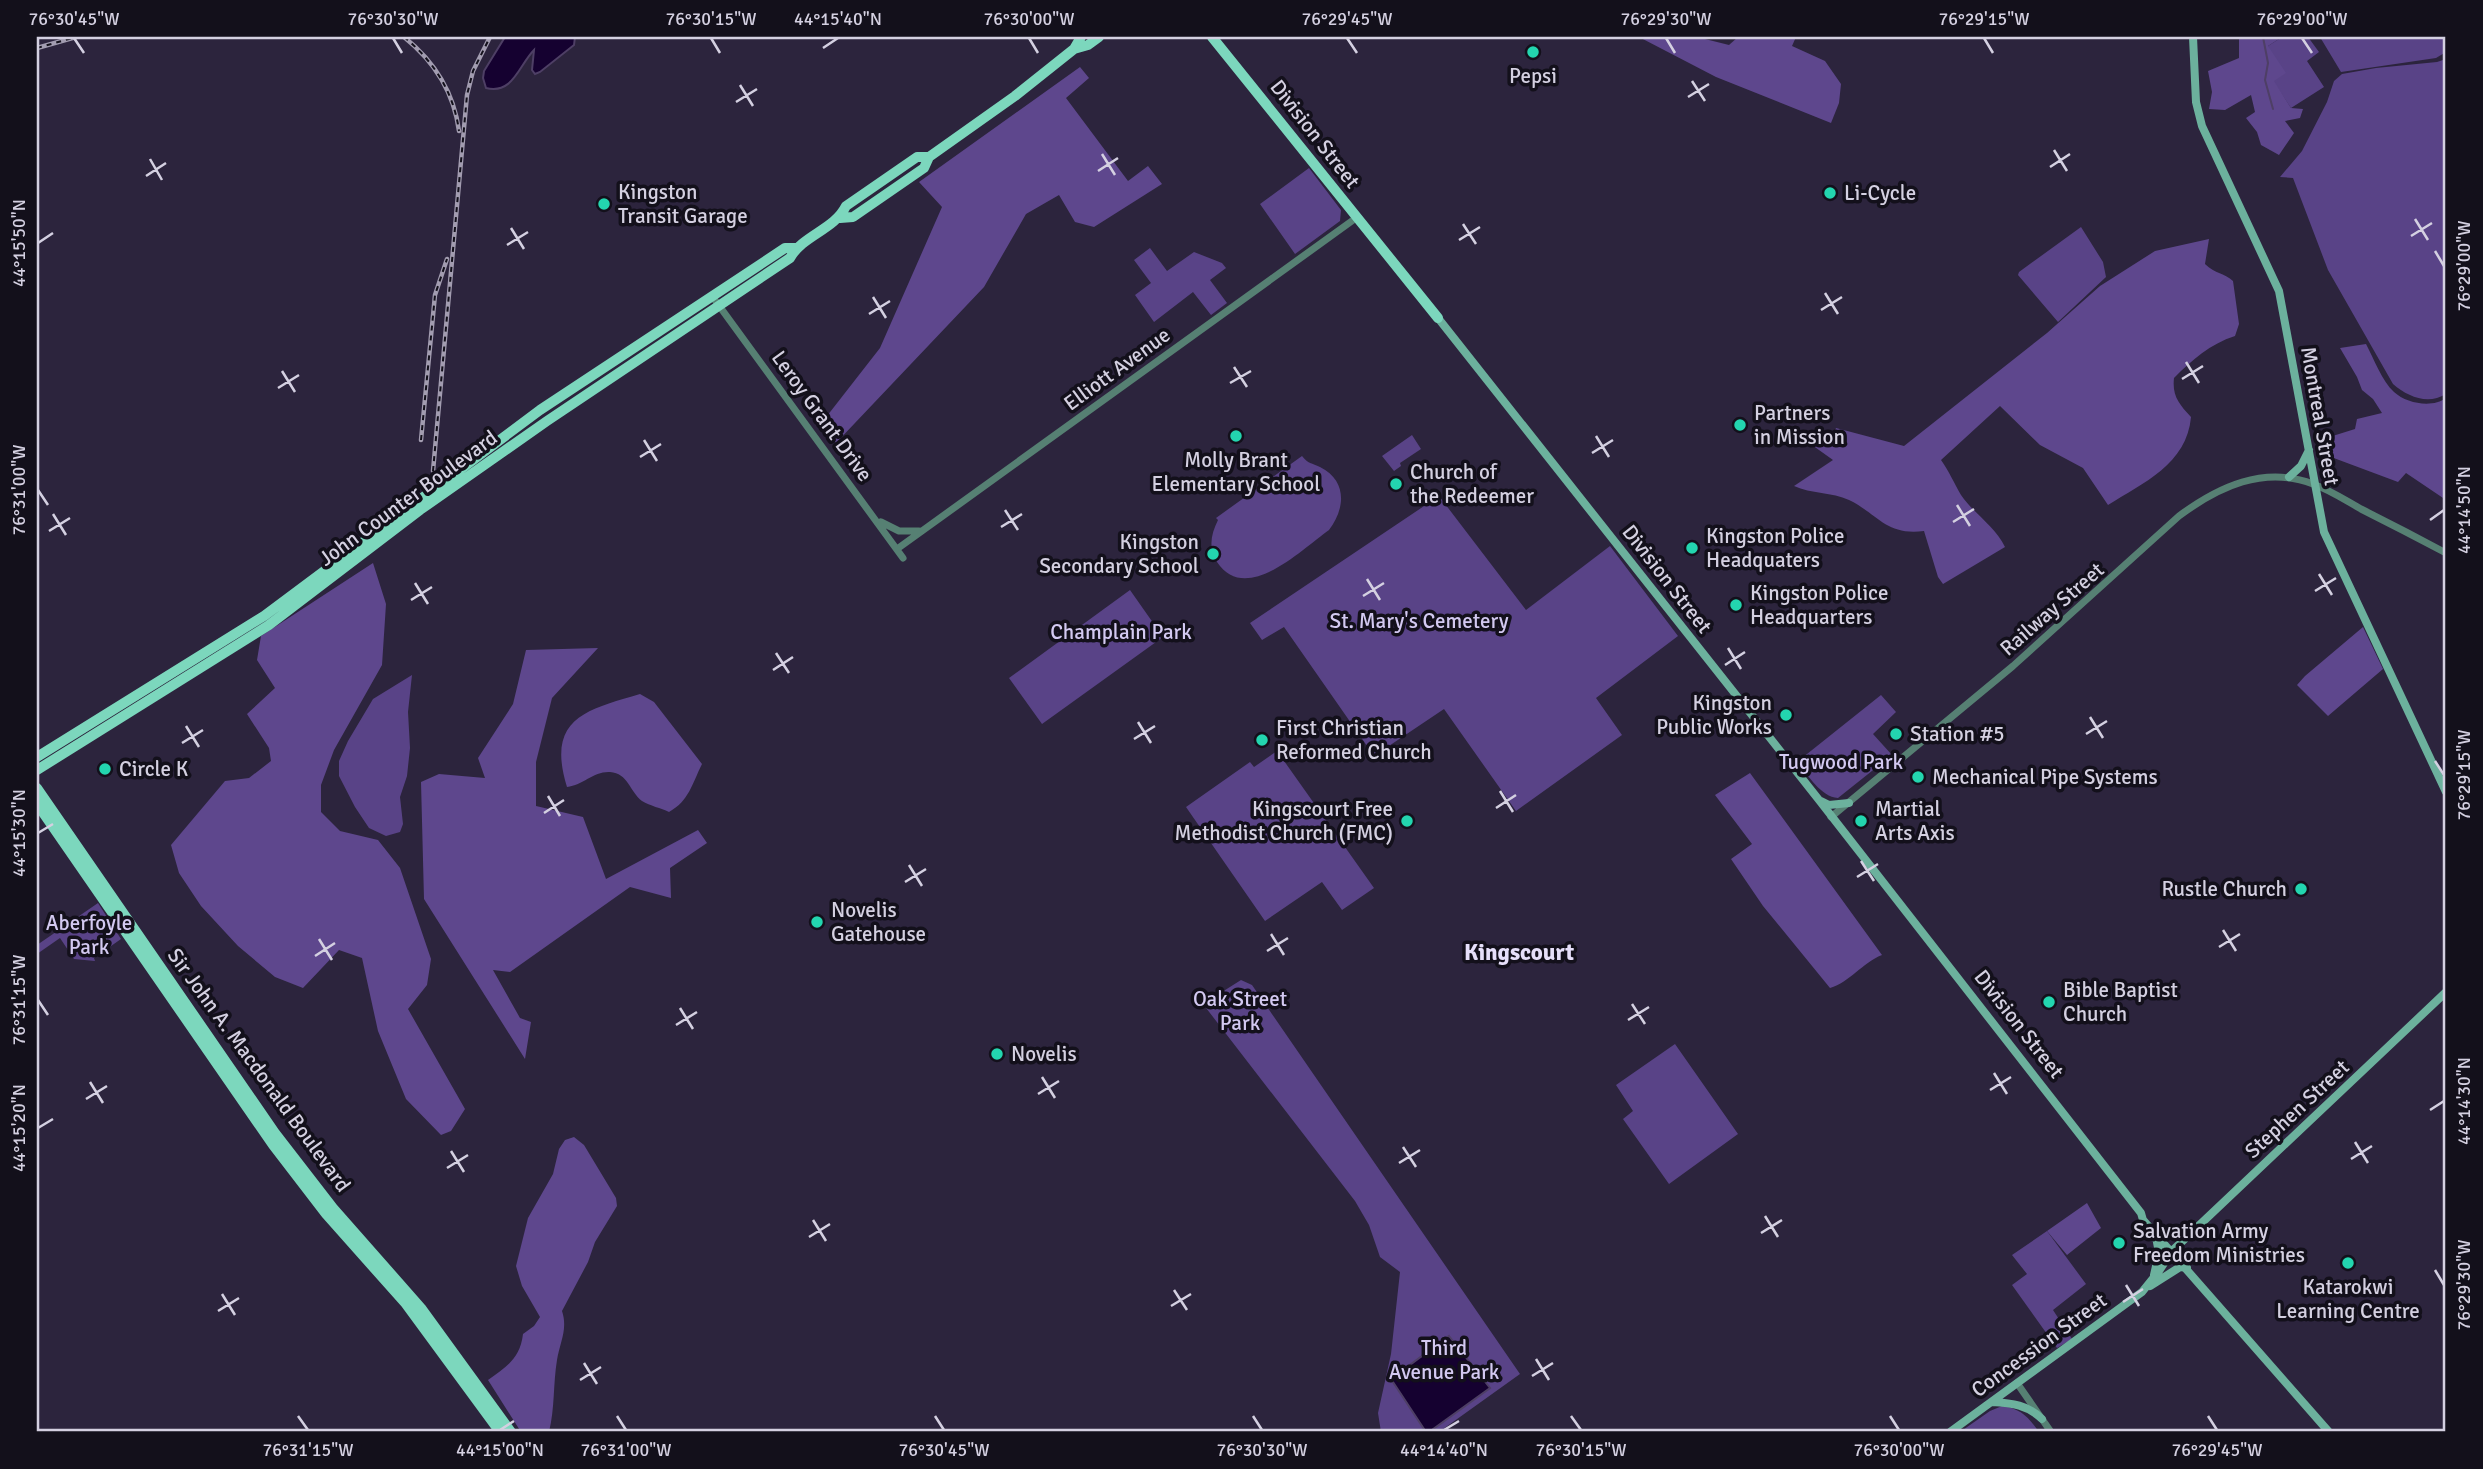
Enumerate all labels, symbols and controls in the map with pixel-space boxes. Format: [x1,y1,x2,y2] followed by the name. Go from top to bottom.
[29,8,119,30] text: 76°30'45"W
[348,8,438,30] text: 76°30'30"W
[666,8,756,30] text: 76°30'15"W
[794,8,882,30] text: 44°15'40"N
[984,8,1074,30] text: 76°30'00"W
[1302,8,1392,30] text: 76°29'45"W
[1621,8,1711,30] text: 76°29'30"W
[1939,8,2029,30] text: 76°29'15"W
[2257,8,2347,30] text: 76°29'00"W
[1525,44,1541,60] marker: Pepsi
[1509,63,1557,89] place label: Pepsi
[1265,74,1365,194] street label: Division Street
[618,179,748,229] place label: Kingston Transit Garage
[1844,180,1916,206] place label: Li-Cycle
[1822,185,1838,201] marker: Li-Cycle
[596,196,612,212] marker: Kingston Transit Garage
[8,199,30,287] text: 44°15'50"N
[2453,221,2475,311] text: 76°29'00"W
[1059,322,1175,416] street label: Elliott Avenue
[2295,344,2345,488] street label: Montreal Street
[766,345,878,487] street label: Leroy Grant Drive
[1754,400,1845,450] place label: Partners in Mission
[1732,417,1748,433] marker: Partners in Mission
[314,424,502,572] street label: John Counter Boulevard
[1228,428,1244,444] marker: Molly Brant Elementary School
[8,445,30,535] text: 76°31'00"W
[1152,447,1320,497] place label: Molly Brant Elementary School
[1410,459,1534,509] place label: Church of the Redeemer
[2453,466,2475,554] text: 44°14'50"N
[1388,476,1404,492] marker: Church of the Redeemer
[1617,519,1717,639] street label: Division Street
[1706,523,1844,573] place label: Kingston Police Headquaters
[1039,529,1199,579] place label: Kingston Secondary School
[1684,540,1700,556] marker: Kingston Police Headquaters
[1205,546,1221,562] marker: Kingston Secondary School
[1995,557,2109,661] street label: Railway Street
[1750,580,1888,630] place label: Kingston Police Headquarters
[1728,597,1744,613] marker: Kingston Police Headquarters
[1329,608,1509,634] park label: St. Mary's Cemetery
[1050,619,1192,645] park label: Champlain Park
[1656,690,1772,740] place label: Kingston Public Works
[1778,707,1794,723] marker: Kingston Public Works
[1276,715,1432,765] place label: First Christian Reformed Church
[1910,721,2005,747] place label: Station #5
[1888,726,1904,742] marker: Station #5
[2453,730,2475,820] text: 76°29'15"W
[1254,732,1270,748] marker: First Christian Reformed Church
[1779,749,1903,775] park label: Tugwood Park
[119,756,189,782] place label: Circle K
[97,761,113,777] marker: Circle K
[1932,764,2158,790] place label: Mechanical Pipe Systems
[1910,769,1926,785] marker: Mechanical Pipe Systems
[8,789,30,877] text: 44°15'30"N
[1175,796,1393,846] place label: Kingscourt Free Methodist Church (FMC)
[1875,796,1955,846] place label: Martial Arts Axis
[1399,813,1415,829] marker: Kingscourt Free Methodist Church (FMC)
[1853,813,1869,829] marker: Martial Arts Axis
[2161,876,2287,902] place label: Rustle Church
[2293,881,2309,897] marker: Rustle Church
[831,897,926,947] place label: Novelis Gatehouse
[46,910,132,960] park label: Aberfoyle Park
[809,914,825,930] marker: Novelis Gatehouse
[1464,938,1574,967] district label: Kingscourt
[162,943,356,1197] street label: Sir John A. Macdonald Boulevard
[8,955,30,1045] text: 76°31'15"W
[1969,964,2069,1084] street label: Division Street
[2063,977,2178,1027] place label: Bible Baptist Church
[1193,986,1287,1036] park label: Oak Street Park
[2041,994,2057,1010] marker: Bible Baptist Church
[1011,1041,1077,1067] place label: Novelis
[989,1046,1005,1062] marker: Novelis
[2239,1054,2355,1164] street label: Stephen Street
[2453,1057,2475,1145] text: 44°14'30"N
[8,1084,30,1172] text: 44°15'20"N
[2133,1218,2305,1268] place label: Salvation Army Freedom Ministries
[2111,1235,2127,1251] marker: Salvation Army Freedom Ministries
[2453,1240,2475,1330] text: 76°29'30"W
[2340,1255,2356,1271] marker: Katarokwi Learning Centre
[2276,1274,2420,1324] place label: Katarokwi Learning Centre
[1966,1287,2112,1403] street label: Concession Street
[1389,1335,1500,1385] park label: Third Avenue Park
[263,1439,353,1461] text: 76°31'15"W
[456,1439,544,1461] text: 44°15'00"N
[581,1439,671,1461] text: 76°31'00"W
[899,1439,989,1461] text: 76°30'45"W
[1217,1439,1307,1461] text: 76°30'30"W
[1400,1439,1488,1461] text: 44°14'40"N
[1536,1439,1626,1461] text: 76°30'15"W
[1854,1439,1944,1461] text: 76°30'00"W
[2172,1439,2262,1461] text: 76°29'45"W

